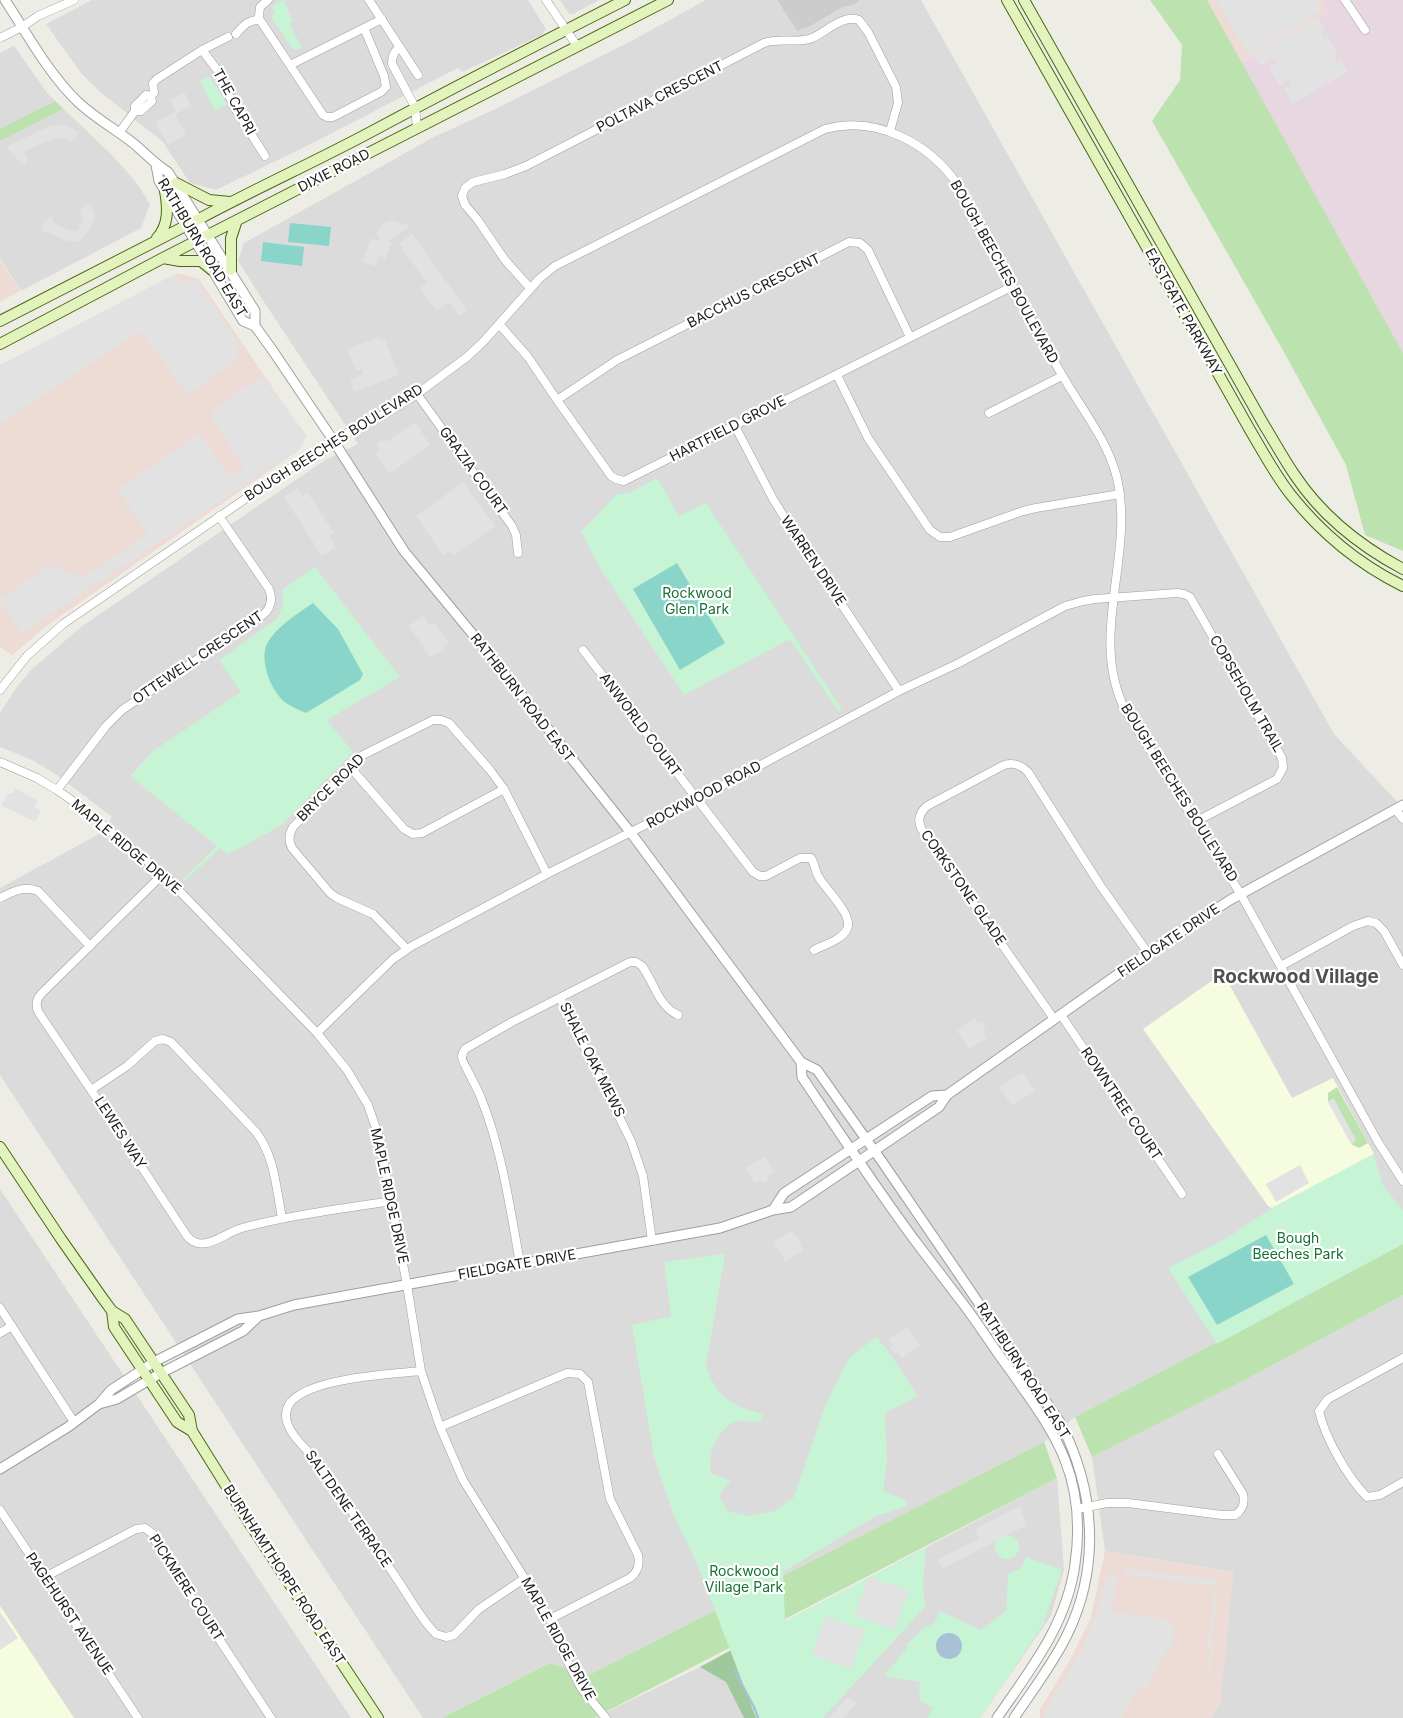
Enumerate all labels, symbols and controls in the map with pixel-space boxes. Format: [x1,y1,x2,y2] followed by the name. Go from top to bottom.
[594,58,726,136] street label: POLTAVA CRESCENT
[209,66,259,138] street label: THE CAPRI
[295,146,373,196] street label: DIXIE ROAD
[154,176,250,320] street label: RATHBURN ROAD EAST
[946,177,1062,367] street label: BOUGH BEECHES BOULEVARD
[1141,245,1225,379] street label: EASTGATE PARKWAY
[685,250,823,332] street label: BACCHUS CRESCENT
[242,381,426,505] street label: BOUGH BEECHES BOULEVARD
[667,392,789,466] street label: HARTFIELD GROVE
[435,424,511,518] street label: GRAZIA COURT
[777,513,849,609] street label: WARREN DRIVE
[662,586,732,618] park label: Rockwood Glen Park
[130,608,266,708] street label: OTTEWELL CRESCENT
[466,630,578,766] street label: RATHBURN ROAD EAST
[1206,633,1286,755] street label: COPSEHOLM TRAIL
[596,670,684,780] street label: ANWORLD COURT
[1117,701,1241,885] street label: BOUGH BEECHES BOULEVARD
[294,751,368,825] street label: BRYCE ROAD
[644,758,764,832] street label: ROCKWOOD ROAD
[68,796,184,898] street label: MAPLE RIDGE DRIVE
[917,827,1009,949] street label: CORKSTONE GLADE
[1115,901,1223,981] street label: FIELDGATE DRIVE
[1213,966,1379,988] district label: Rockwood Village
[556,1000,628,1120] street label: SHALE OAK MEWS
[1077,1044,1165,1164] street label: ROWNTREE COURT
[90,1094,150,1172] street label: LEWES WAY
[366,1127,412,1265] street label: MAPLE RIDGE DRIVE
[1252,1231,1344,1264] park label: Bough Beeches Park
[457,1246,577,1284] street label: FIELDGATE DRIVE
[973,1300,1073,1442] street label: RATHBURN ROAD EAST
[301,1447,395,1571] street label: SALTDENE TERRACE
[219,1482,349,1668] street label: BURNHAMTHORPE ROAD EAST
[145,1531,227,1645] street label: PICKMERE COURT
[22,1550,116,1678] street label: PAGEHURST AVENUE
[705,1564,783,1596] park label: Rockwood Village Park
[517,1575,599,1703] street label: MAPLE RIDGE DRIVE

